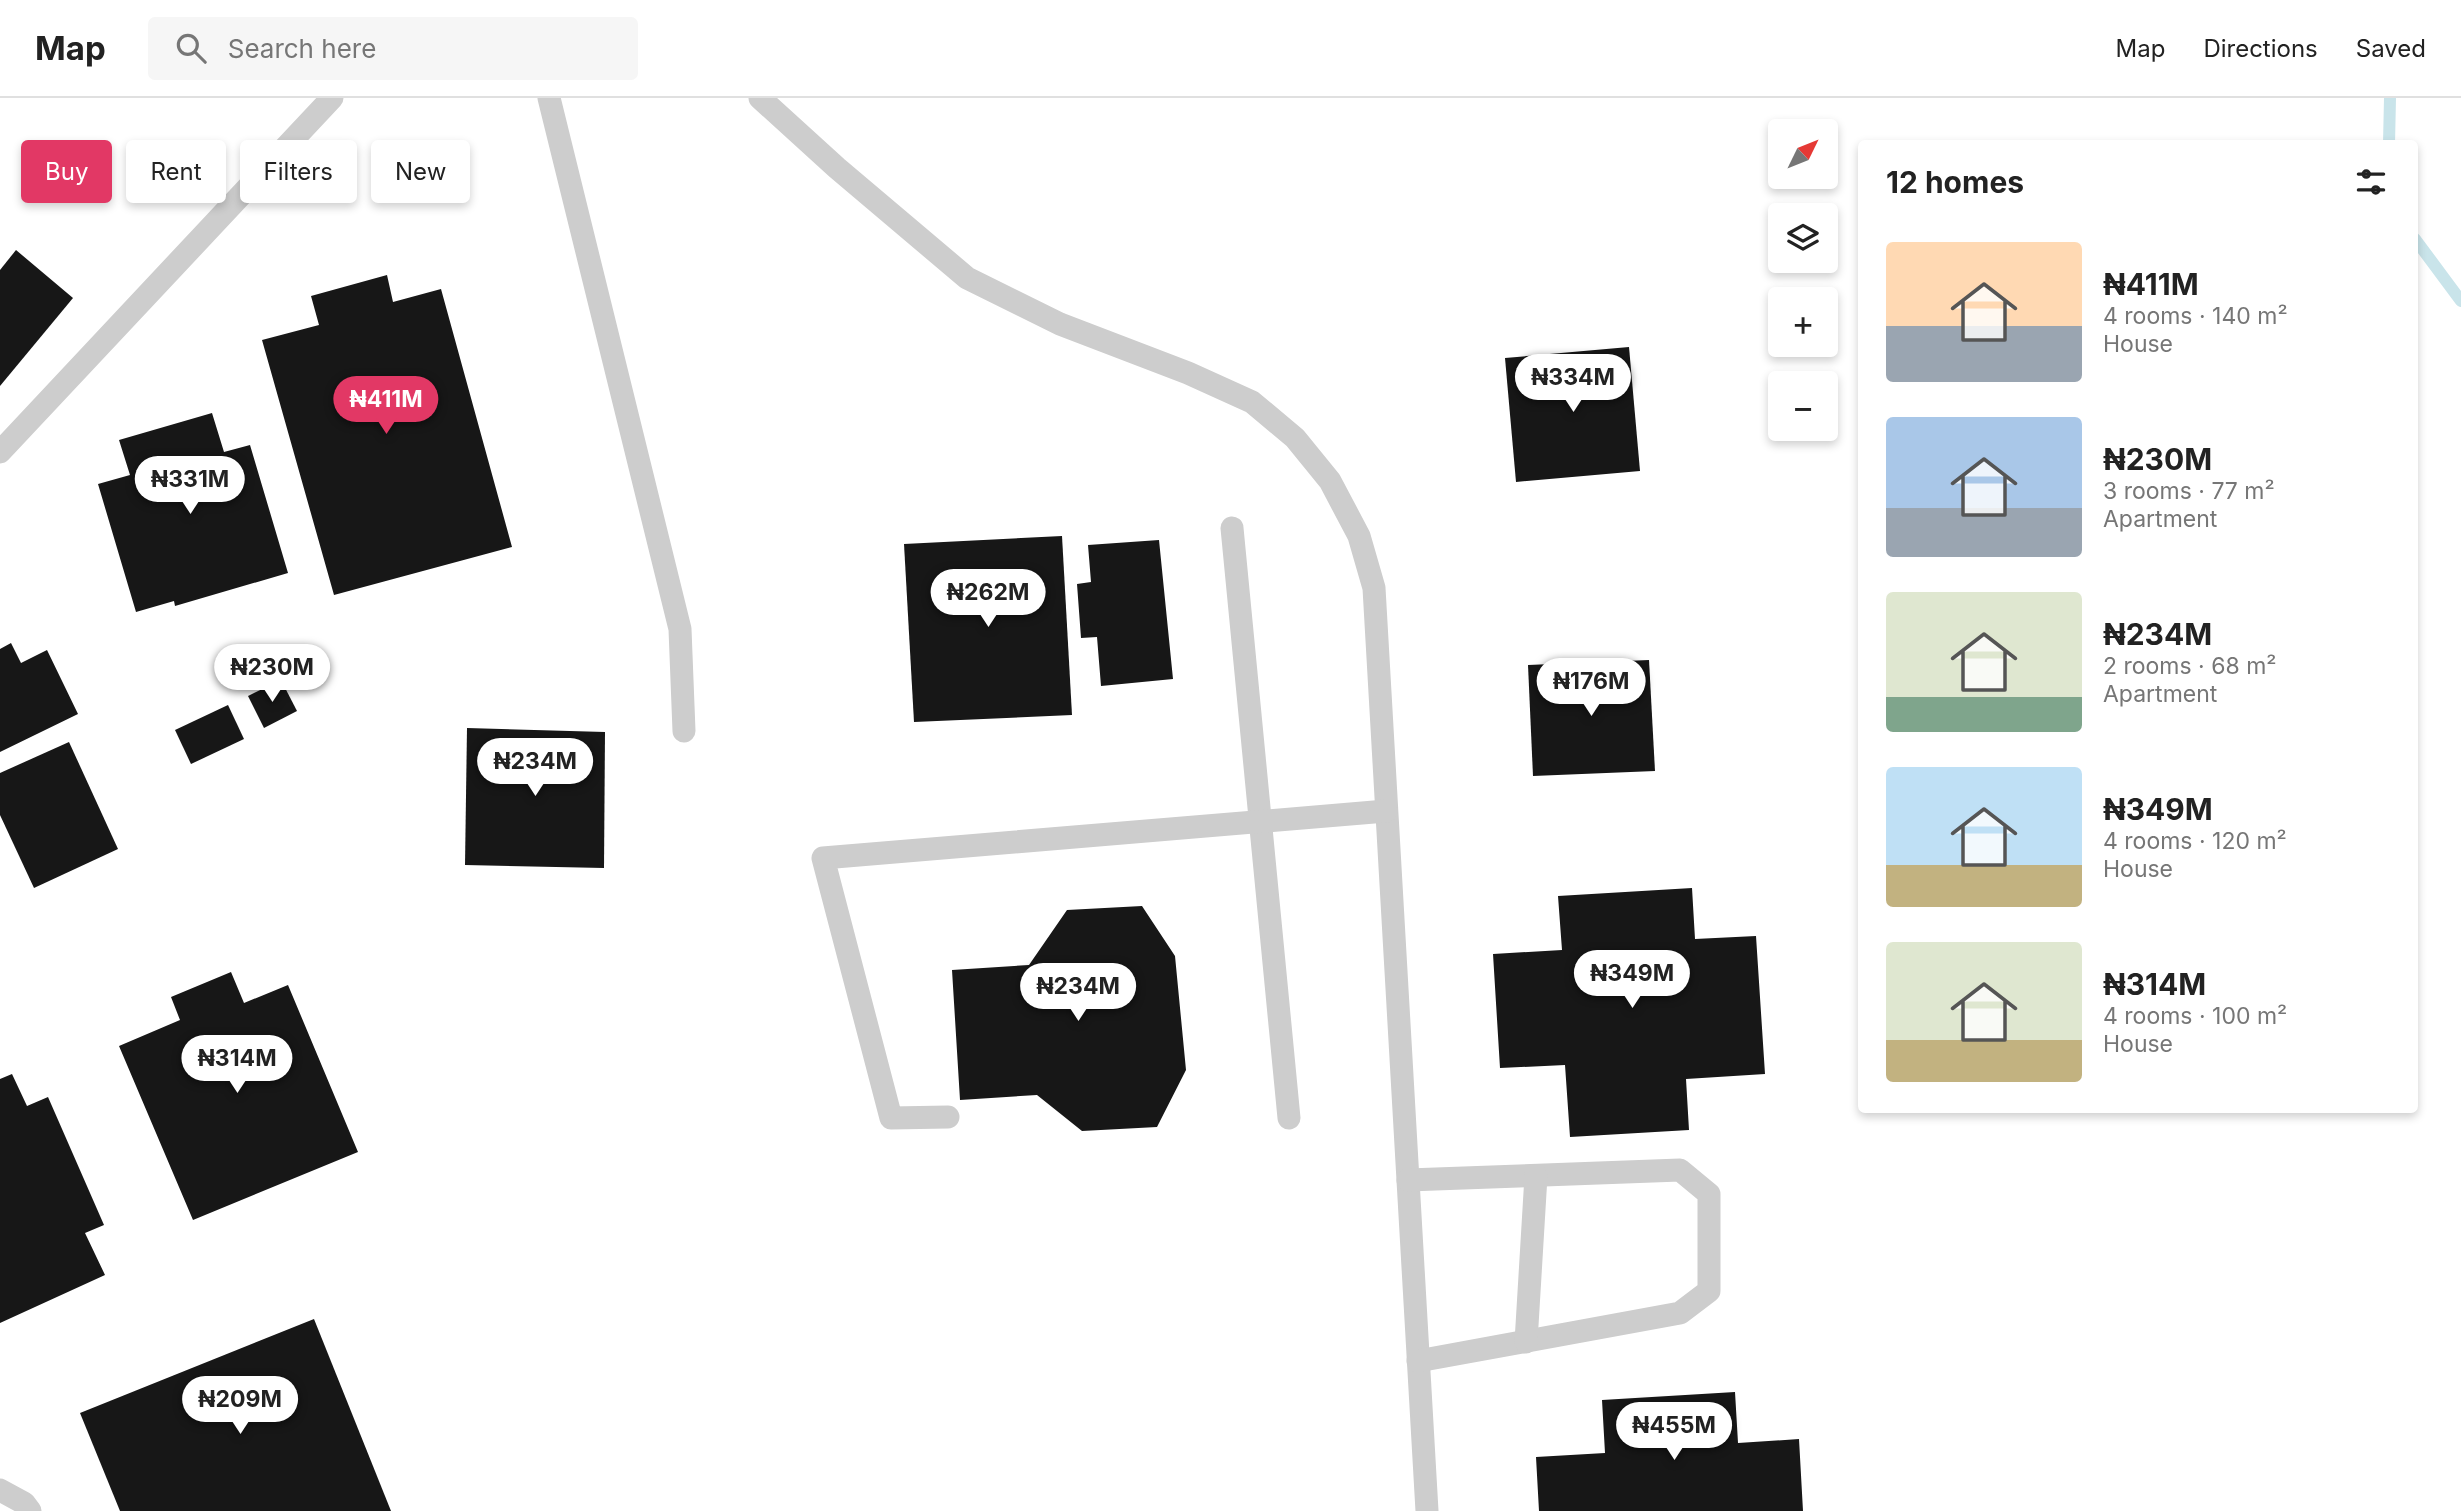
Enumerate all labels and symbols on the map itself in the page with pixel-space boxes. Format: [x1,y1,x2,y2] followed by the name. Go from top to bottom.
[1768,119,1838,189] north arrow
[1524,354,1622,414] pin: ₦334M
[337,376,435,436] pin: ₦411M
[141,456,239,516] pin: ₦331M
[939,570,1037,629] pin: ₦262M
[223,644,321,704] pin: ₦230M
[1542,658,1640,718] pin: ₦176M
[486,738,584,798] pin: ₦234M
[1583,950,1681,1010] pin: ₦349M
[1029,964,1127,1023] pin: ₦234M
[188,1035,286,1095] pin: ₦314M
[191,1376,289,1436] pin: ₦209M
[1625,1402,1723,1462] pin: ₦455M

